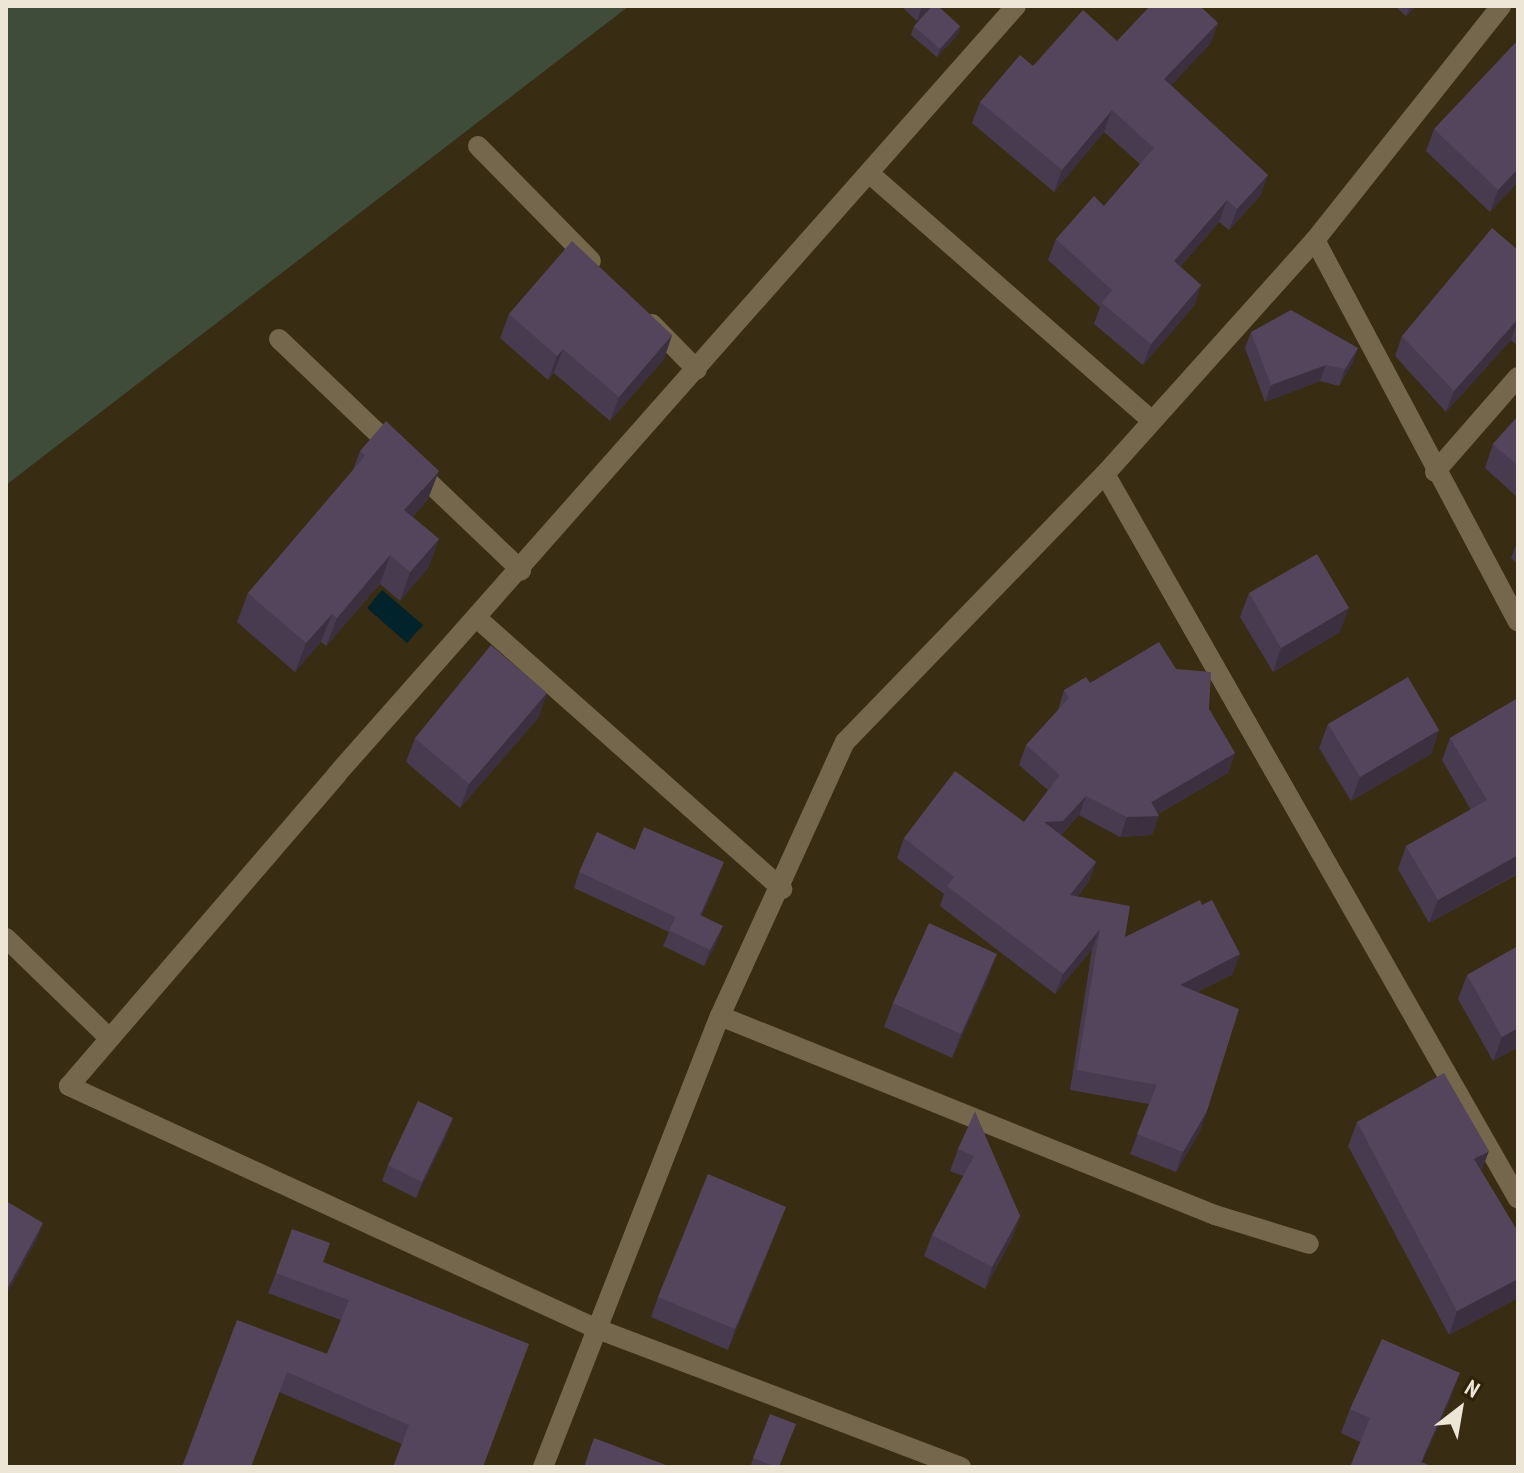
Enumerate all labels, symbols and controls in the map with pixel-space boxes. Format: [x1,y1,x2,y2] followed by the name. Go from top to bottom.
[1420,1369,1500,1449] north arrow
[1460,1373,1485,1403] text: N

